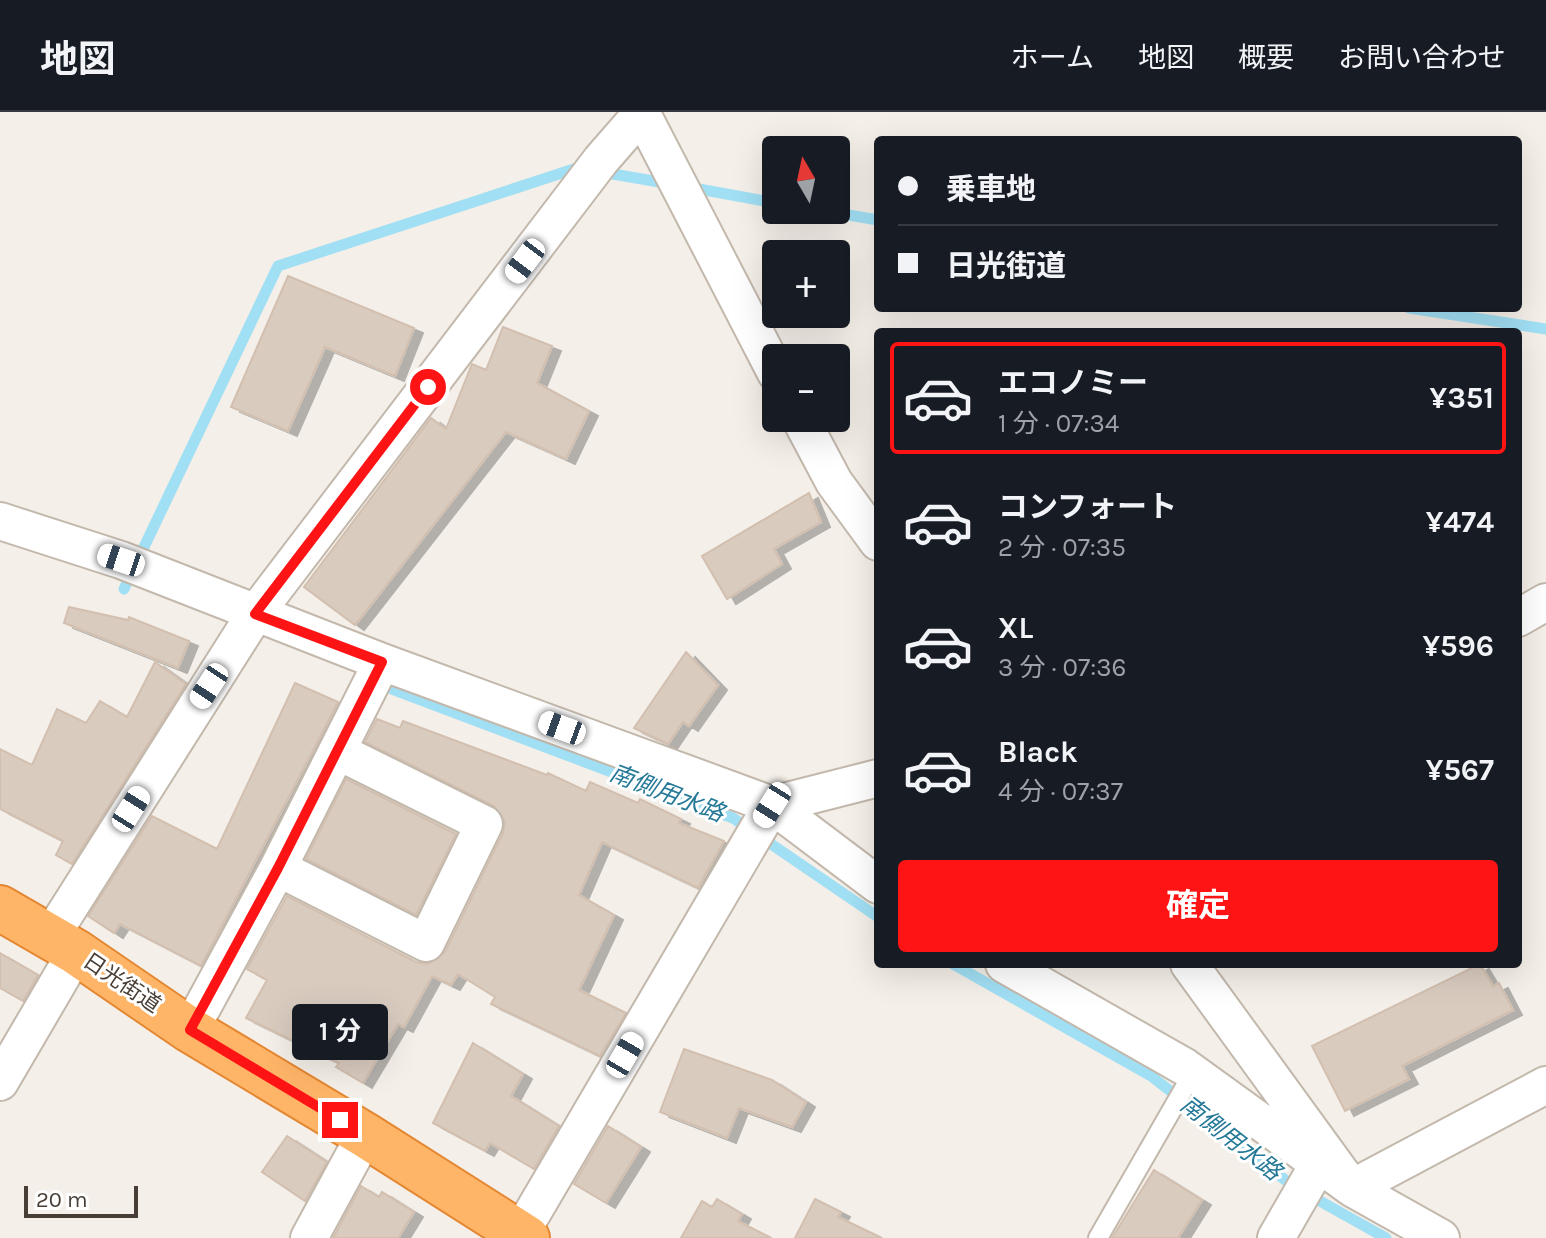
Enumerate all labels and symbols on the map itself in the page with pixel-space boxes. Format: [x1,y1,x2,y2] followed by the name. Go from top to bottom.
[762,136,850,224] north arrow
[501,235,549,287] car
[410,369,446,405] route start
[94,541,148,579] car
[186,659,232,713] car
[535,709,589,747] car
[606,758,730,828] water label: 南側用水路
[749,778,795,832] car
[108,782,154,836] car
[78,948,166,1018] street label: 日光街道
[292,1004,388,1060] callout: 1 分
[603,1028,647,1082] car
[1175,1090,1288,1187] water label: 南側用水路
[322,1102,358,1138] route end
[24,1182,138,1218] scale bar

